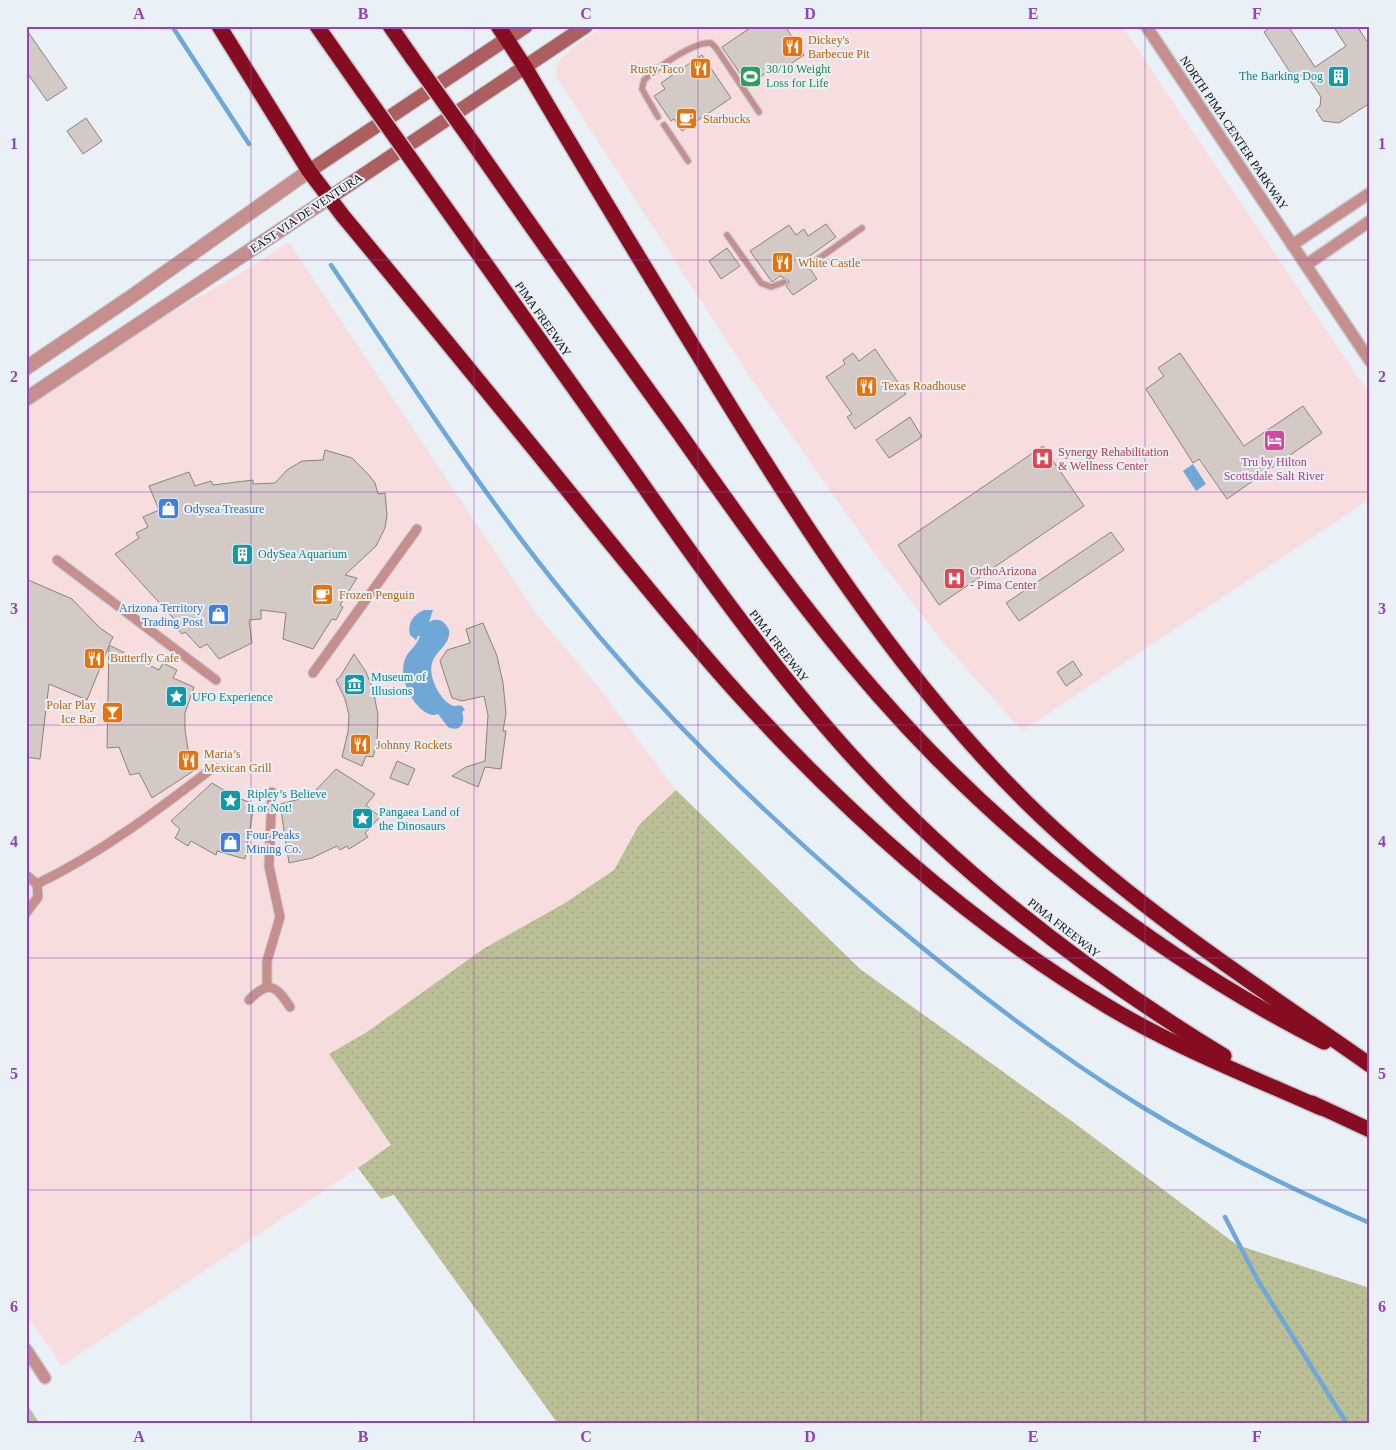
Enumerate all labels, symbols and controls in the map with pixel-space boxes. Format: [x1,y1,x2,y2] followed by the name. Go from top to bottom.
[133,5,145,22] text: A
[358,5,369,22] text: B
[580,5,592,22] text: C
[804,5,816,22] text: D
[1028,5,1038,22] text: E
[1252,5,1262,22] text: F
[808,33,870,61] place label: Dickey's Barbecue Pit
[780,35,804,59] restaurant icon: Dickey's Barbecue Pit
[1177,53,1291,213] street label: NORTH PIMA CENTER PARKWAY
[688,57,712,81] restaurant icon: Rusty Taco
[630,62,684,76] place label: Rusty Taco
[766,62,831,90] place label: 30/10 Weight Loss for Life
[738,64,762,88] sports icon: 30/10 Weight Loss for Life
[1327,64,1351,88] building icon: The Barking Dog
[1239,69,1323,83] place label: The Barking Dog
[675,107,699,131] cafe icon: Starbucks
[703,112,751,126] place label: Starbucks
[10,135,18,152] text: 1
[1378,135,1386,152] text: 1
[247,170,365,256] street label: EAST VIA DE VENTURA
[770,251,794,275] restaurant icon: White Castle
[798,256,860,270] place label: White Castle
[512,279,574,359] street label: PIMA FREEWAY
[10,368,18,385] text: 2
[1378,368,1386,385] text: 2
[854,374,878,398] restaurant icon: Texas Roadhouse
[882,379,966,393] place label: Texas Roadhouse
[1262,429,1286,453] hotel icon: Tru by Hilton Scottsdale Salt River
[1058,445,1169,473] place label: Synergy Rehabilitation & Wellness Center
[1030,447,1054,471] hospital icon: Synergy Rehabilitation & Wellness Center
[1224,455,1324,483] place label: Tru by Hilton Scottsdale Salt River
[156,497,180,521] shop icon: Odysea Treasure
[184,502,264,516] place label: Odysea Treasure
[230,542,254,566] building icon: OdySea Aquarium
[258,547,348,561] place label: OdySea Aquarium
[970,564,1037,592] place label: OrthoArizona - Pima Center
[942,566,966,590] hospital icon: OrthoArizona - Pima Center
[311,583,335,607] cafe icon: Frozen Penguin
[339,588,415,602] place label: Frozen Penguin
[10,600,18,617] text: 3
[1378,600,1386,617] text: 3
[119,601,204,629] place label: Arizona Territory Trading Post
[207,603,231,627] shop icon: Arizona Territory Trading Post
[746,607,812,685] street label: PIMA FREEWAY
[82,646,106,670] restaurant icon: Butterfly Cafe
[110,651,179,665] place label: Butterfly Cafe
[371,670,426,698] place label: Museum of Illusions
[343,672,367,696] museum icon: Museum of Illusions
[164,685,188,709] place icon: UFO Experience
[192,690,273,704] place label: UFO Experience
[46,698,96,726] place label: Polar Play Ice Bar
[100,700,124,724] bar icon: Polar Play Ice Bar
[348,733,372,757] restaurant icon: Johnny Rockets
[376,738,453,752] place label: Johnny Rockets
[204,747,272,775] place label: Maria’s Mexican Grill
[176,749,200,773] restaurant icon: Maria’s Mexican Grill
[247,787,327,815] place label: Ripley’s Believe It or Not!
[219,789,243,813] place icon: Ripley’s Believe It or Not!
[379,805,460,833] place label: Pangaea Land of the Dinosaurs
[351,807,375,831] place icon: Pangaea Land of the Dinosaurs
[246,828,301,856] place label: Four Peaks Mining Co.
[218,830,242,854] shop icon: Four Peaks Mining Co.
[10,833,18,850] text: 4
[1378,833,1386,850] text: 4
[1025,895,1103,961] street label: PIMA FREEWAY
[10,1065,18,1082] text: 5
[1378,1065,1386,1082] text: 5
[10,1298,18,1315] text: 6
[1378,1298,1386,1315] text: 6
[133,1428,145,1445] text: A
[358,1428,369,1445] text: B
[580,1428,592,1445] text: C
[804,1428,816,1445] text: D
[1028,1428,1038,1445] text: E
[1252,1428,1262,1445] text: F

